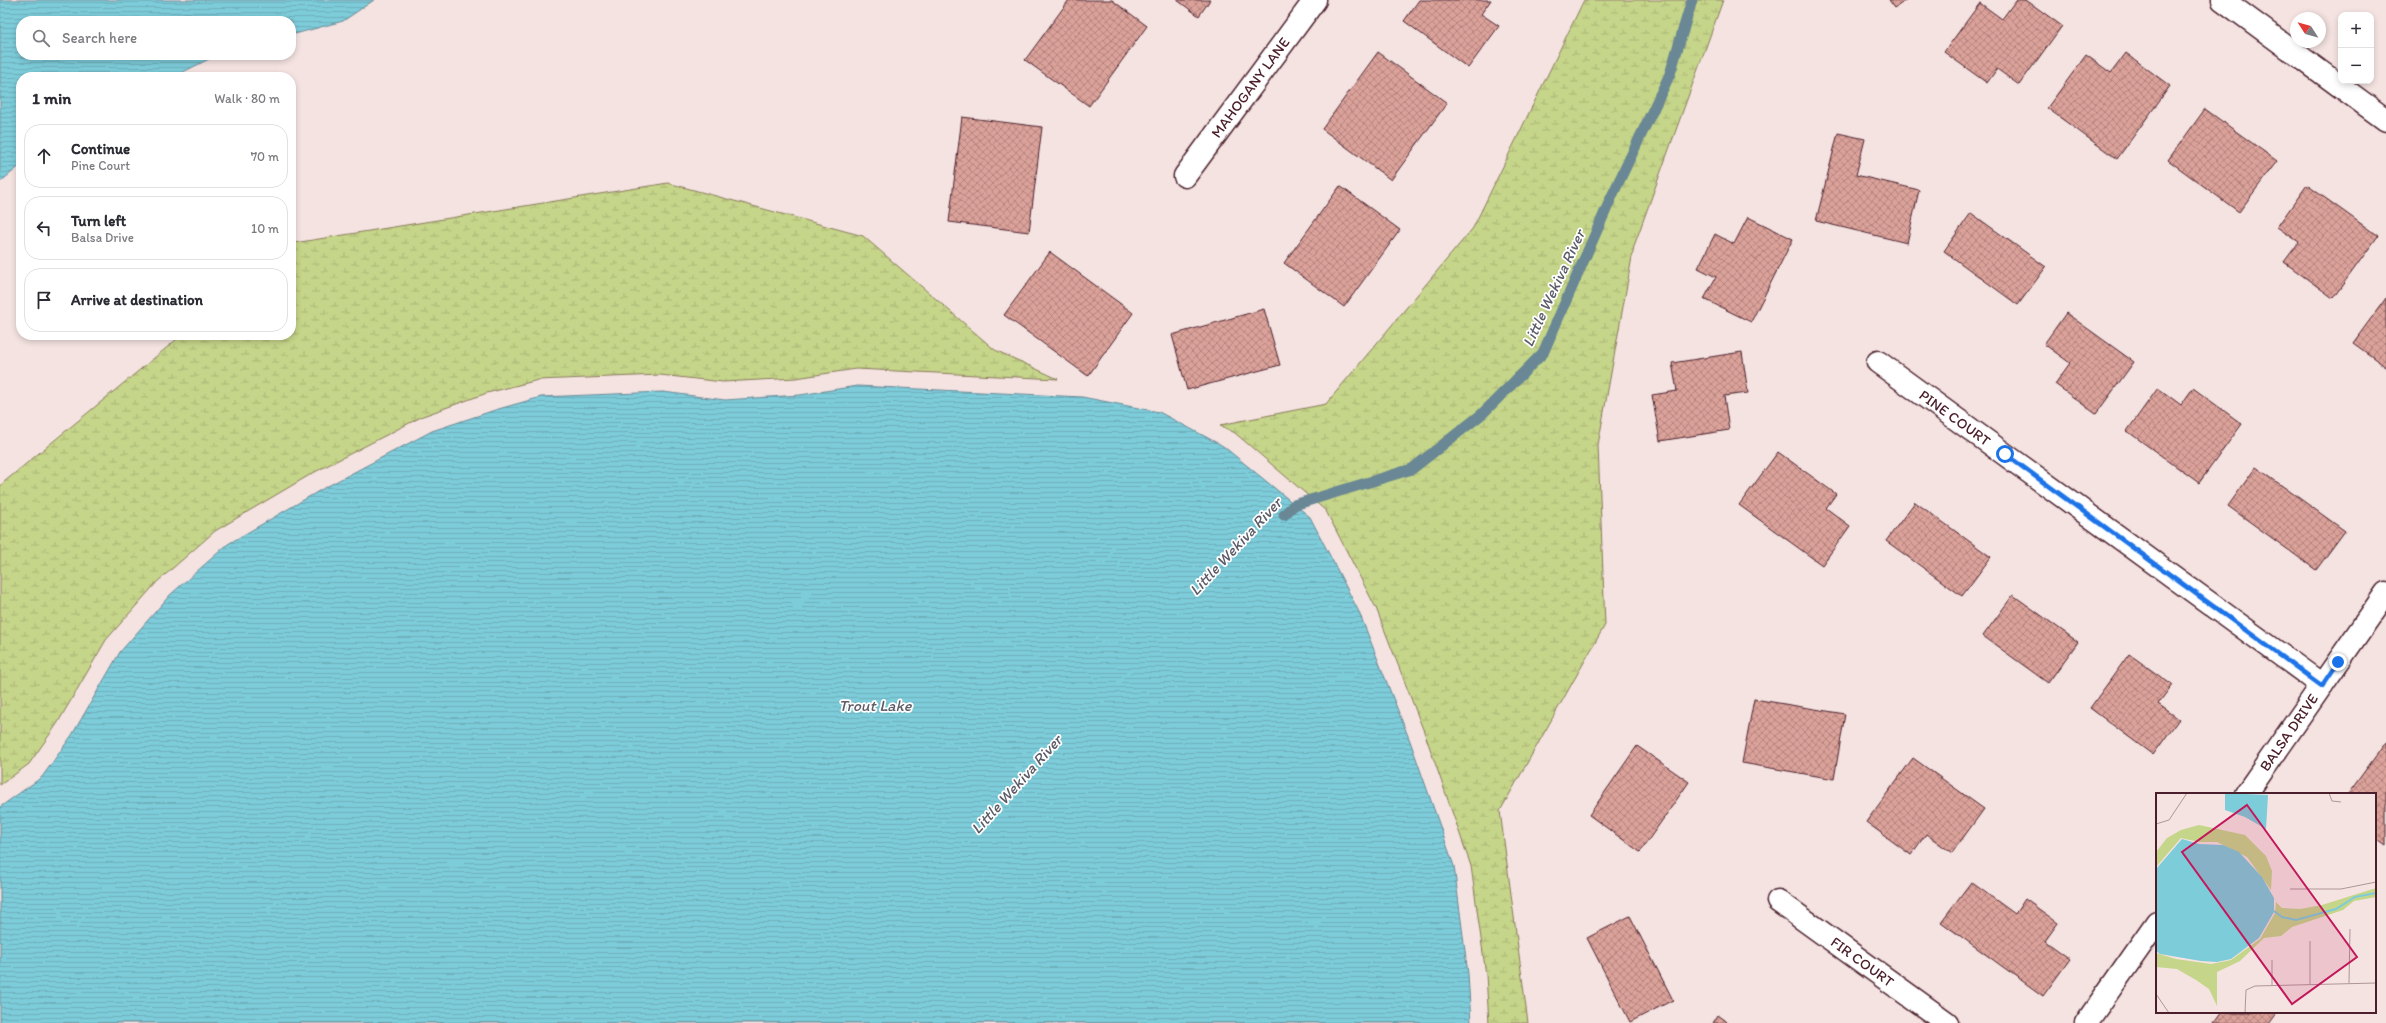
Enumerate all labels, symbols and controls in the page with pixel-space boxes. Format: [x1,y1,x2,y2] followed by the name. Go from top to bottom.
[2290,12,2326,48] north arrow
[2338,12,2374,84] map controls
[2338,12,2374,48] button: +
[16,16,296,60] search box
[30,27,52,49] icon: search
[62,29,137,47] text: Search here
[1207,34,1293,141] street label: MAHOGANY LANE
[2338,48,2374,84] button: −
[32,88,71,108] text: 1 min
[214,91,280,106] text: Walk · 80 m
[71,140,130,158] text: Continue
[33,145,55,167] icon: ahead
[251,149,279,164] text: 70 m
[71,158,130,173] text: Pine Court
[71,212,126,230] text: Turn left
[33,217,55,239] icon: left
[251,221,279,236] text: 10 m
[1518,225,1590,350] water label: Little Wekiva River
[71,230,134,245] text: Balsa Drive
[33,289,55,311] icon: arrive
[71,291,203,309] text: Arrive at destination
[1916,386,1995,450] street label: PINE COURT
[1996,445,2014,463] route start
[1185,492,1287,599] water label: Little Wekiva River
[2329,653,2347,671] route end
[2256,690,2322,775] street label: BALSA DRIVE
[839,696,913,715] water label: Trout Lake
[967,729,1067,838] water label: Little Wekiva River
[2156,793,2376,1013] inset map
[1827,933,1898,991] street label: FIR COURT

